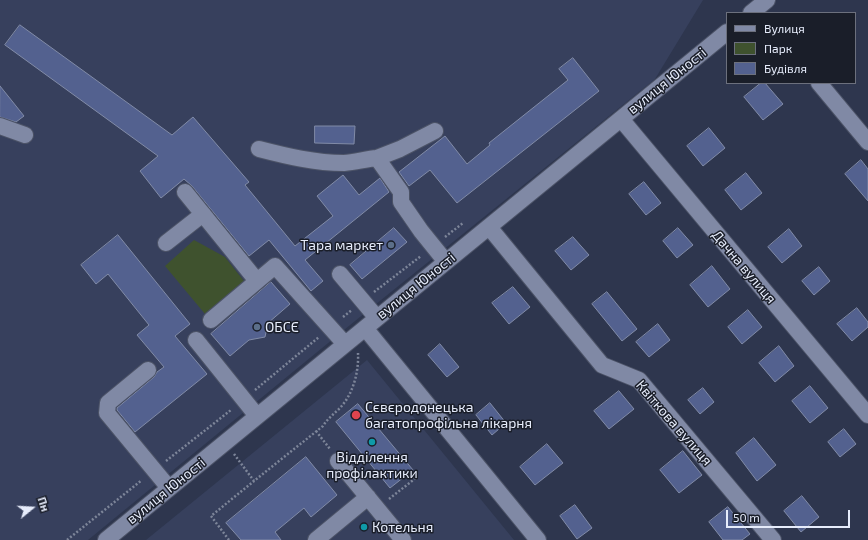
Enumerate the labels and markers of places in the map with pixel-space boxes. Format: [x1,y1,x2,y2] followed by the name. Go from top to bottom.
[300,237,383,253] place label: Тара маркет
[386,240,396,250] marker: Тара маркет
[265,319,299,335] place label: ОБСЄ
[252,322,262,332] marker: ОБСЄ
[365,399,532,432] place label: Сєвєродонецька багатопрофільна лікарня
[350,409,362,421] marker: Сєвєродонецька багатопрофільна лікарня
[367,437,377,447] marker: Відділення профілактики
[326,449,418,482] place label: Відділення профілактики
[372,519,433,535] place label: Котельня
[359,522,369,532] marker: Котельня

